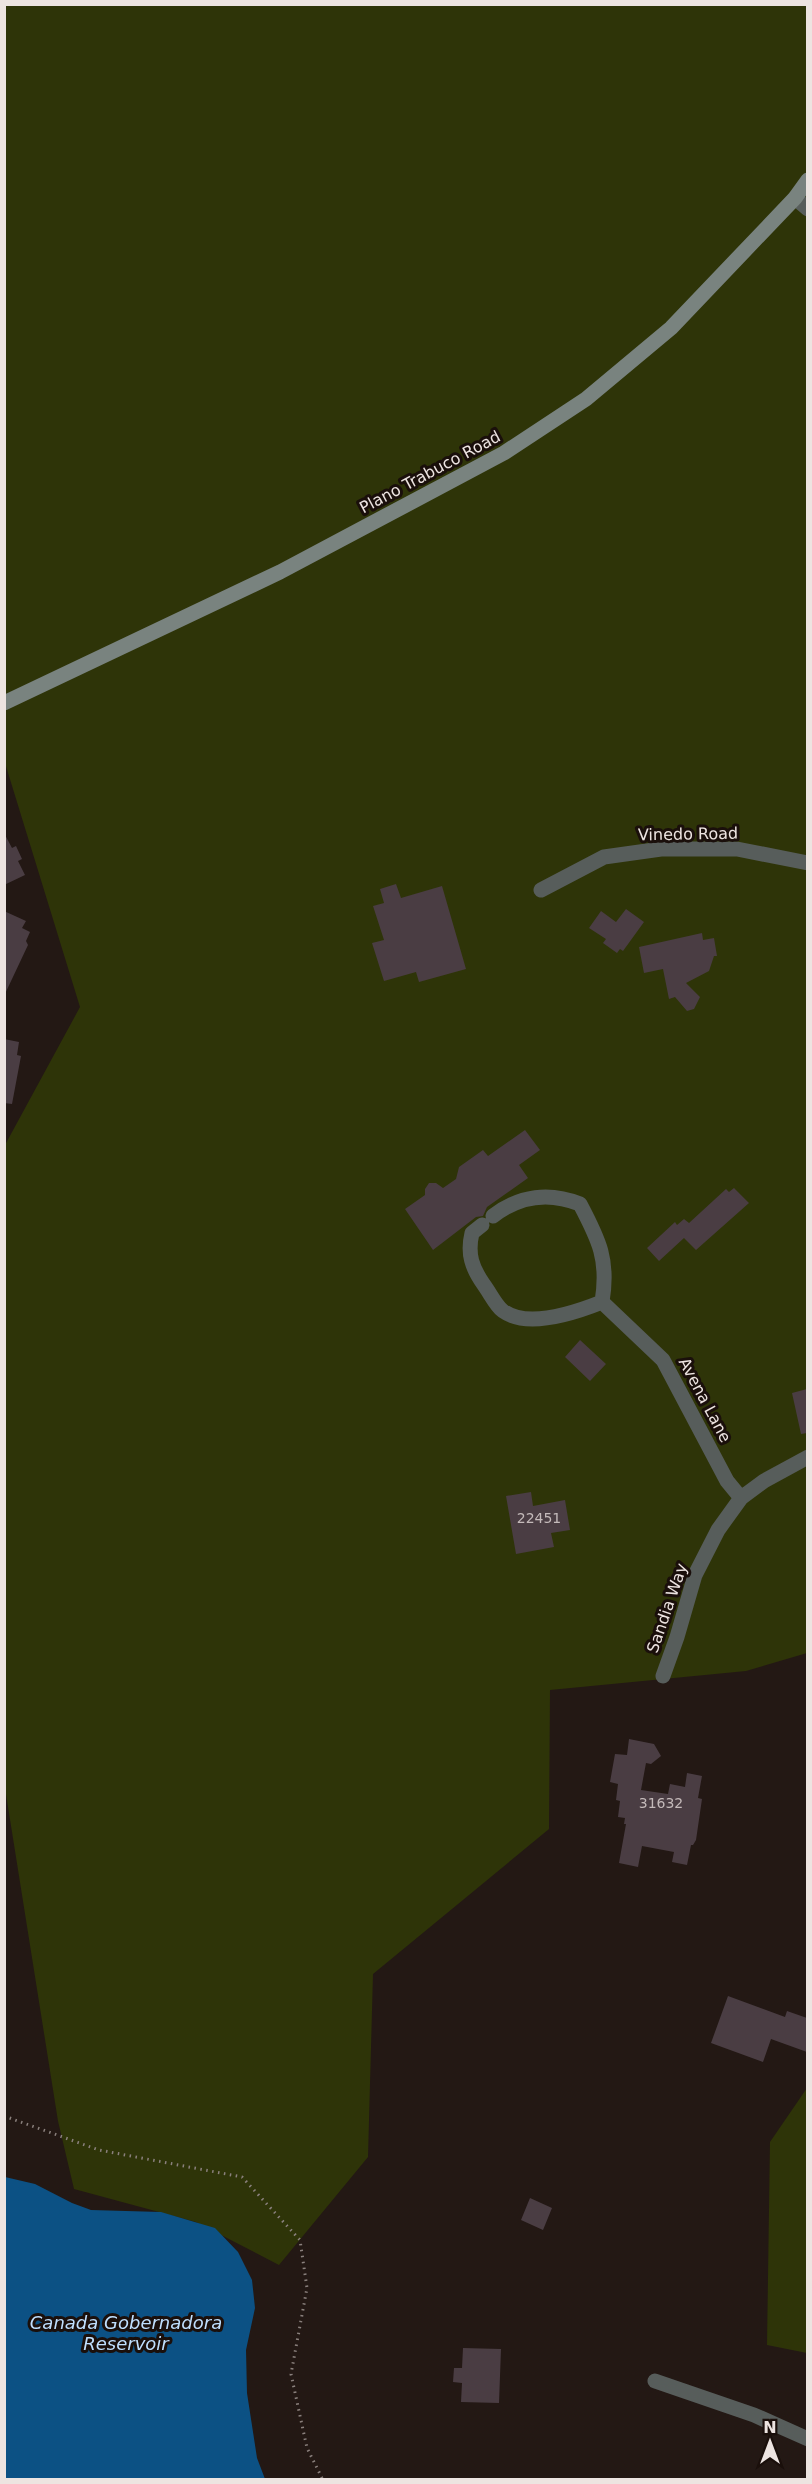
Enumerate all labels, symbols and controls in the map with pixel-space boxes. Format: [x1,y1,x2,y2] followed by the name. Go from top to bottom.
[356,427,504,517] street label: Plano Trabuco Road
[638,824,738,844] street label: Vinedo Road
[675,1354,735,1446] street label: Avena Lane
[517,1510,561,1526] house number: 22451
[643,1561,691,1655] street label: Sandia Way
[639,1795,683,1811] house number: 31632
[30,2312,222,2354] water label: Canada Gobernadora Reservoir
[740,2412,800,2472] north arrow
[763,2418,777,2437] text: N

